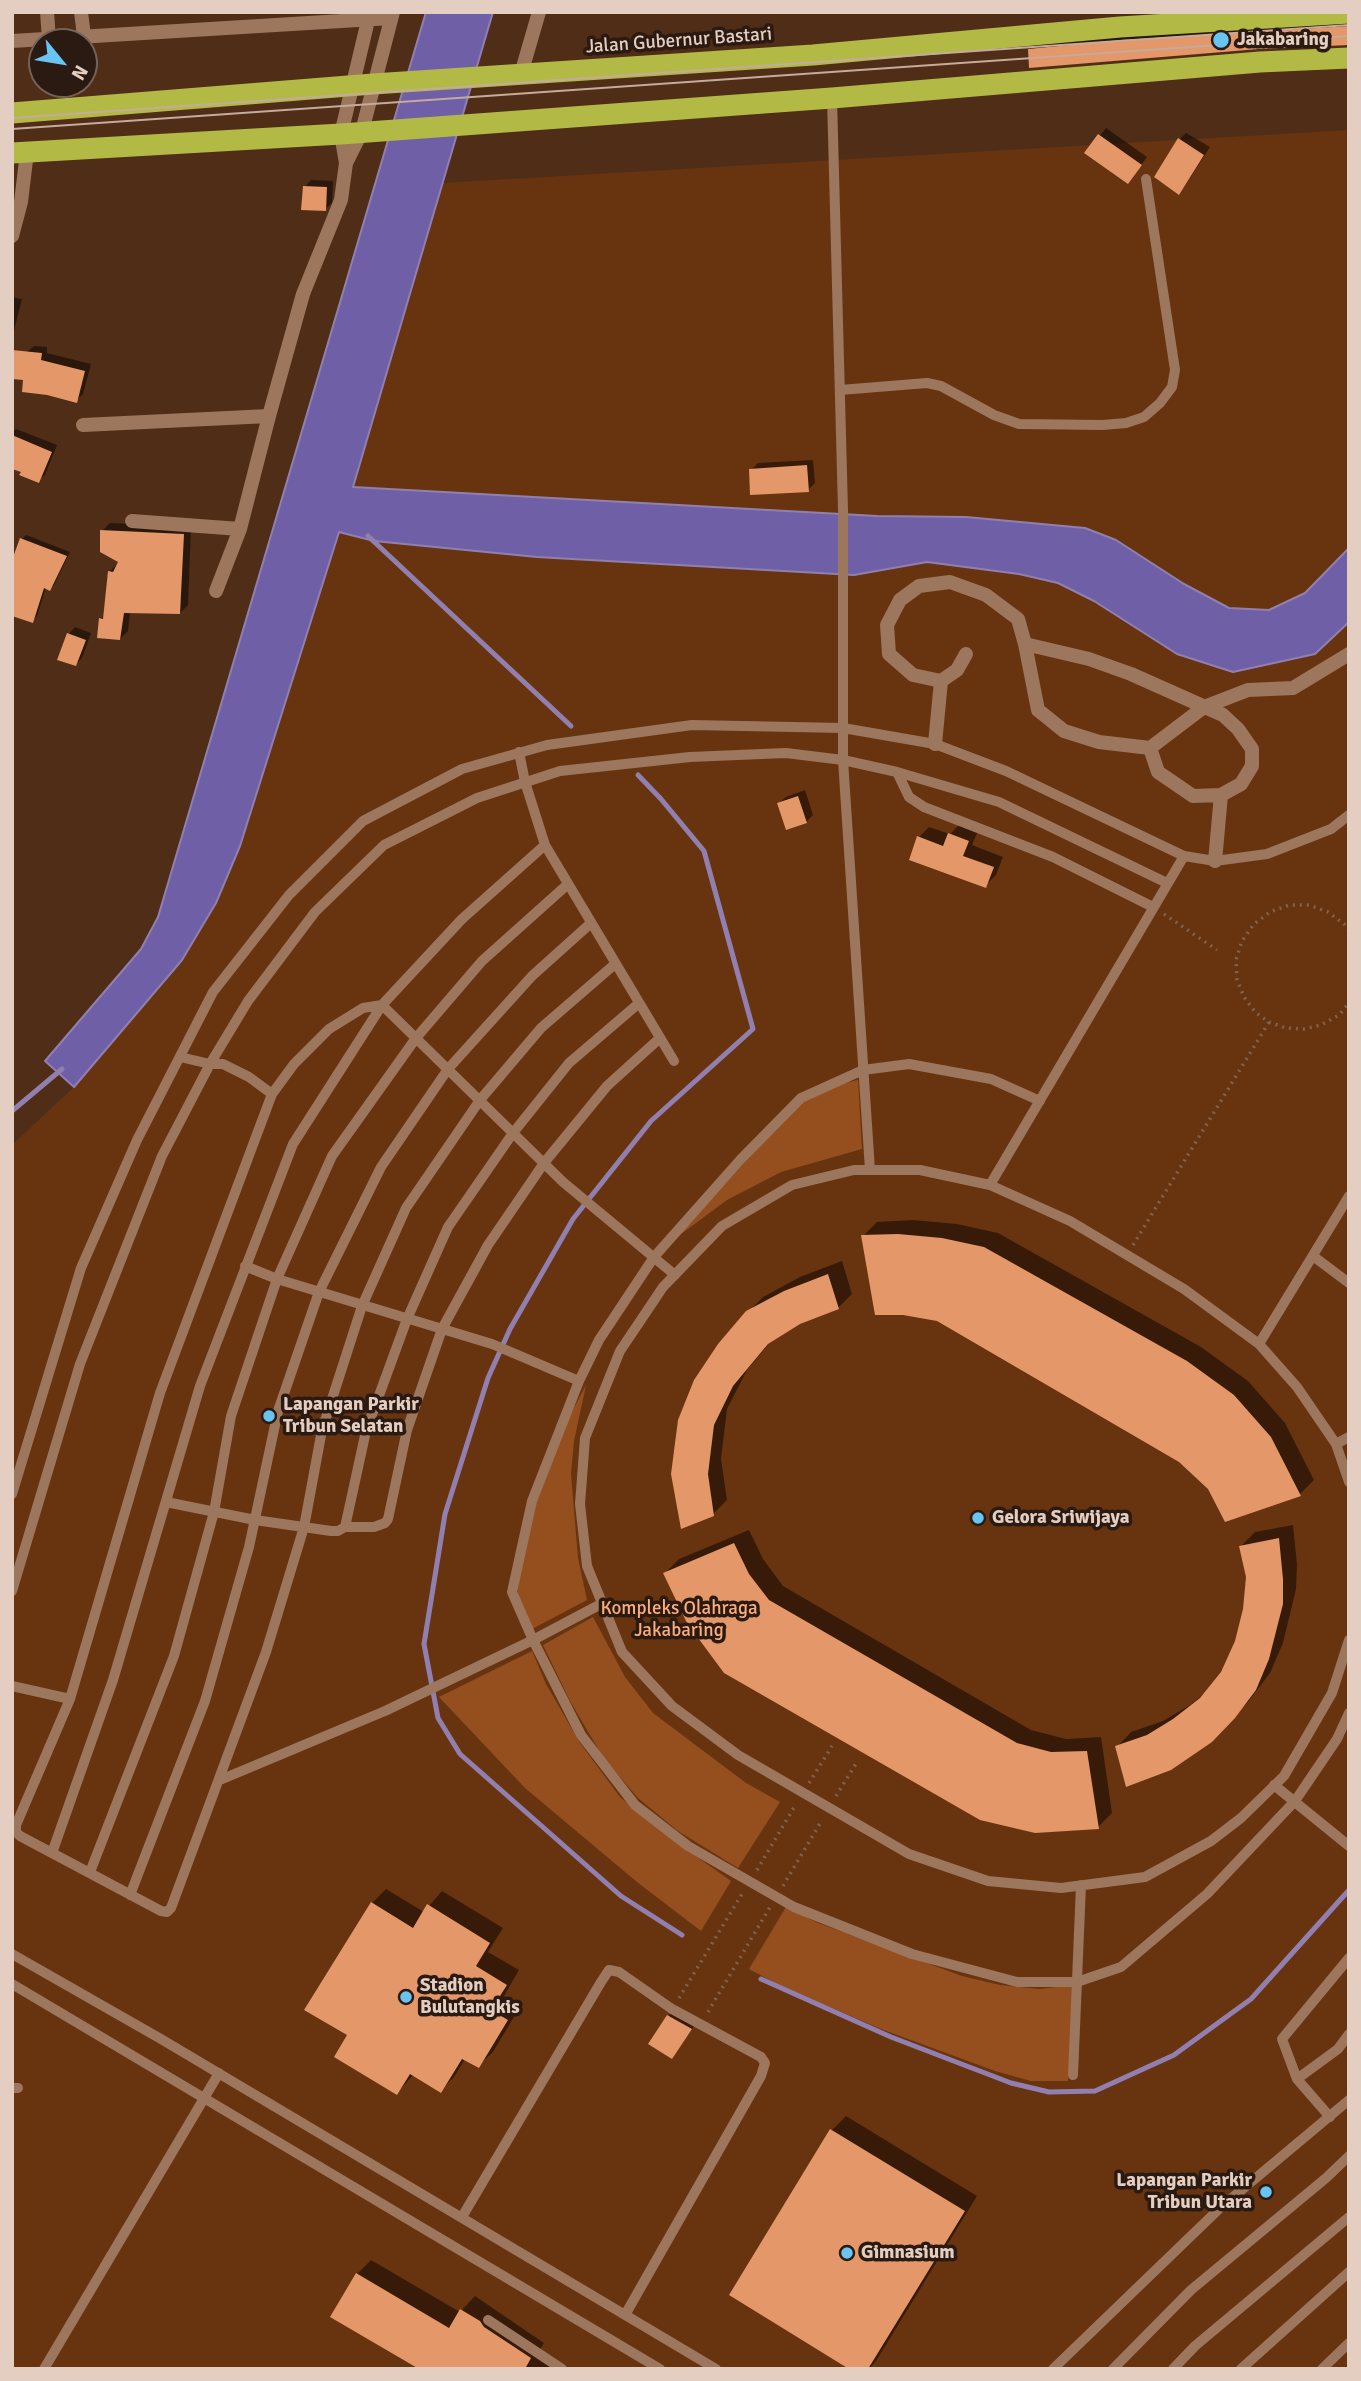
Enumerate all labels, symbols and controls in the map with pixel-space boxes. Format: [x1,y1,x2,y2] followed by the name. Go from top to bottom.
[585,23,773,59] street label: Jalan Gubernur Bastari
[28,28,98,98] north arrow
[1237,29,1329,51] place label: Jakabaring
[1211,30,1231,50] marker: Jakabaring
[66,61,93,84] text: N
[283,1394,419,1438] place label: Lapangan Parkir Tribun Selatan
[261,1408,277,1424] marker: Lapangan Parkir Tribun Selatan
[992,1507,1129,1529] place label: Gelora Sriwijaya
[970,1510,986,1526] marker: Gelora Sriwijaya
[600,1598,758,1642] park label: Kompleks Olahraga Jakabaring
[420,1975,520,2019] place label: Stadion Bulutangkis
[398,1989,414,2005] marker: Stadion Bulutangkis
[1116,2170,1252,2214] place label: Lapangan Parkir Tribun Utara
[1258,2184,1274,2200] marker: Lapangan Parkir Tribun Utara
[861,2242,955,2264] place label: Gimnasium
[839,2245,855,2261] marker: Gimnasium

